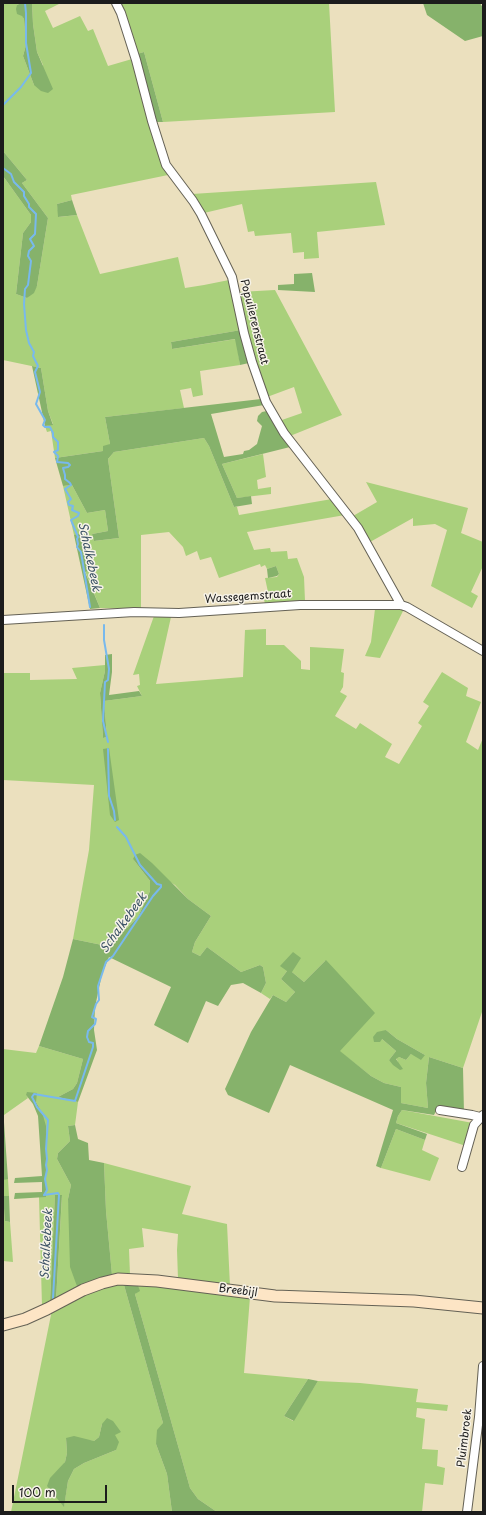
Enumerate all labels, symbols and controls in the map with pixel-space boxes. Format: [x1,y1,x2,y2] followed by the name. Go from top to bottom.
[237,278,271,366] street label: Populierenstraat
[75,521,103,593] water label: Schalkebeek
[204,587,292,607] street label: Wassegemstraat
[97,890,151,956] water label: Schalkebeek
[38,1208,56,1280] water label: Schalkebeek
[218,1282,258,1300] street label: Breebijl
[455,1408,475,1468] street label: Pluimbroek
[14,1477,109,1503] scale bar
[19,1483,56,1501] text: 100 m

